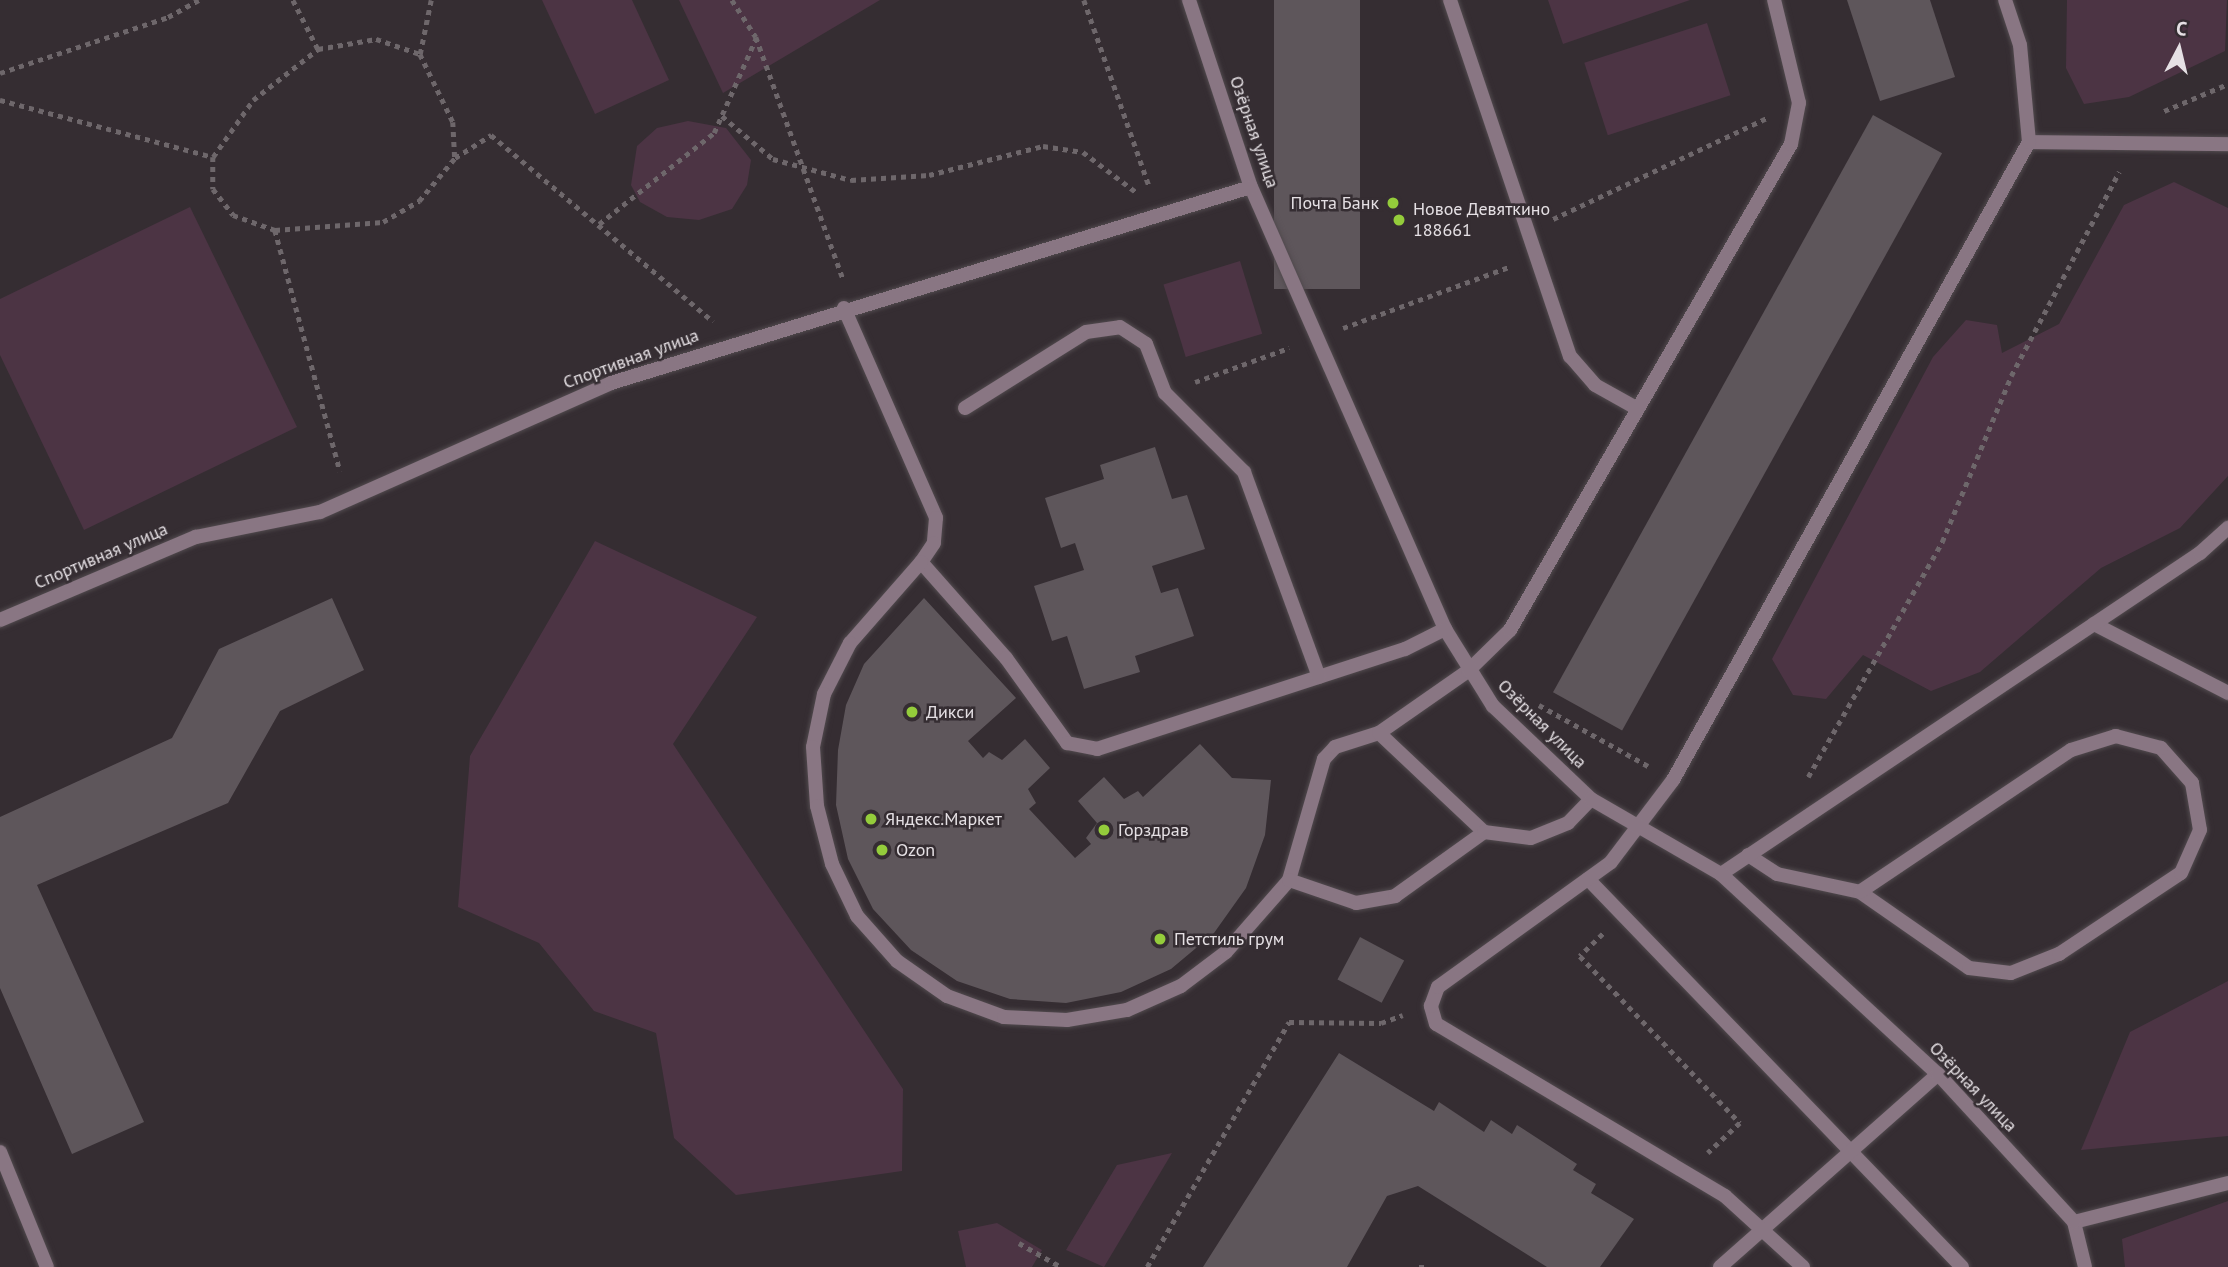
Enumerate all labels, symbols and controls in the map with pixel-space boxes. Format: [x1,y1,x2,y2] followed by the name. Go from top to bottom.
[2144,14,2214,84] north arrow
[2175,16,2188,41] text: С
[1225,73,1283,191] street label: Озёрная улица
[1291,192,1379,214] place label: Почта Банк
[1385,195,1401,211] marker: Почта Банк
[1413,199,1551,242] place label: Новое Девяткино 188661
[1391,212,1407,228] marker: Новое Девяткино 188661
[560,324,702,394] street label: Спортивная улица
[31,518,171,594] street label: Спортивная улица
[1493,675,1591,773] street label: Озёрная улица
[926,701,974,723] place label: Дикси
[904,704,920,720] marker: Дикси
[885,808,1002,830] place label: Яндекс.Маркет
[863,811,879,827] marker: Яндекс.Маркет
[1118,819,1189,841] place label: Горздрав
[1096,822,1112,838] marker: Горздрав
[896,839,935,861] place label: Ozon
[874,842,890,858] marker: Ozon
[1174,928,1285,950] place label: Петстиль грум
[1152,931,1168,947] marker: Петстиль грум
[1925,1037,2021,1137] street label: Озёрная улица

